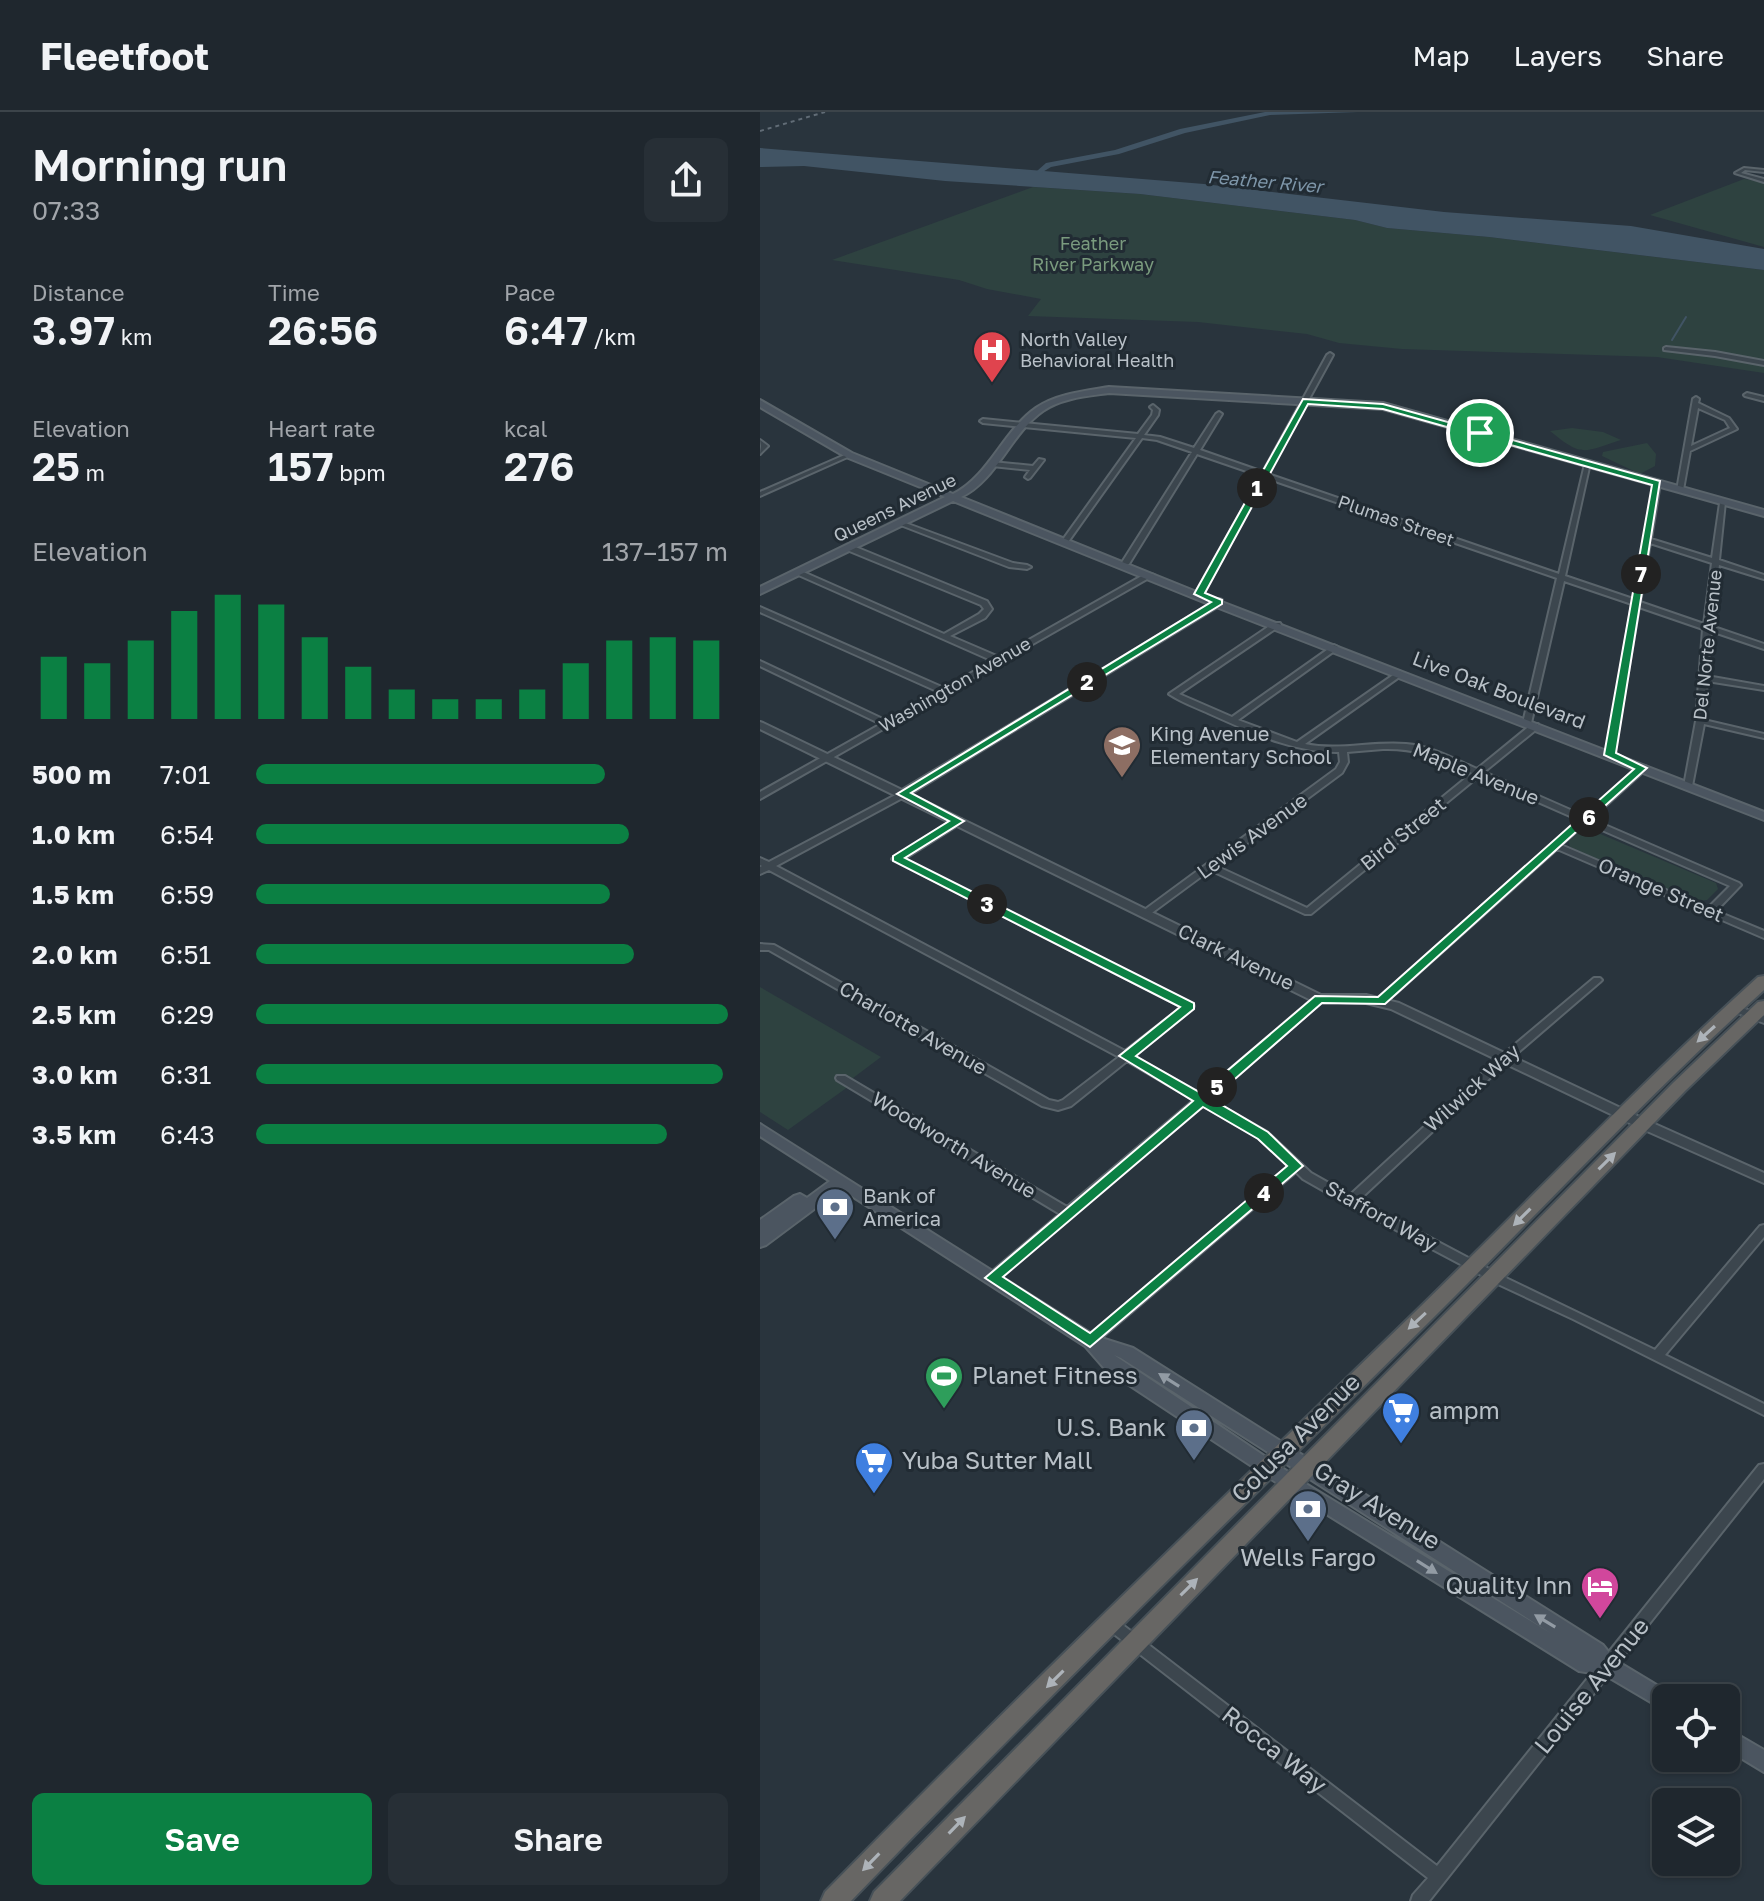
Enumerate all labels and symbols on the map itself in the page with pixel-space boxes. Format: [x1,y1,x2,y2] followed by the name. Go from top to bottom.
[1207,165,1327,197] water label: Feather River
[1032,232,1154,275] park label: Feather River Parkway
[1020,328,1174,371] place label: North Valley Behavioral Health
[971,329,1013,384] hospital icon: North Valley Behavioral Health
[1446,399,1514,467] pin
[830,468,959,546] street label: Queens Avenue
[1237,468,1277,508] pin: 1
[1335,490,1458,550] street label: Plumas Street
[1621,554,1661,594] pin: 7
[1688,569,1726,721] street label: Del Norte Avenue
[875,632,1034,737] street label: Washington Avenue
[1410,645,1589,733] street label: Live Oak Boulevard
[1067,662,1107,702] pin: 2
[1150,721,1332,768] place label: King Avenue Elementary School
[1101,724,1143,779] school or university icon: King Avenue Elementary School
[1410,737,1543,809] street label: Maple Avenue
[1192,787,1311,883] street label: Lewis Avenue
[1355,792,1450,875] street label: Bird Street
[1569,797,1609,837] pin: 6
[1595,852,1728,926] street label: Orange Street
[967,884,1007,924] pin: 3
[1175,918,1298,995] street label: Clark Avenue
[836,975,991,1079] street label: Charlotte Avenue
[1697,1024,1716,1042] one-way arrow
[1419,1038,1524,1136] street label: Wilwick Way
[1197,1067,1237,1107] pin: 5
[868,1086,1041,1203] street label: Woodworth Avenue
[1597,1152,1616,1171] one-way arrow
[1244,1173,1284,1213] pin: 4
[1322,1175,1441,1256] street label: Stafford Way
[863,1183,941,1230] place label: Bank of America
[814,1186,856,1241] bank icon: Bank of America
[1512,1207,1531,1226] one-way arrow
[1408,1311,1427,1329] one-way arrow
[923,1355,965,1410] sports icon: Planet Fitness
[972,1360,1138,1389] place label: Planet Fitness
[1225,1367,1365,1507] street label: Colusa Avenue
[1159,1373,1180,1388] one-way arrow
[1380,1390,1422,1445] supermarket icon: ampm
[1429,1395,1500,1424] place label: ampm
[1173,1407,1215,1462] bank icon: U.S. Bank
[1056,1412,1166,1441] place label: U.S. Bank
[853,1440,895,1495] supermarket icon: Yuba Sutter Mall
[902,1445,1092,1474] place label: Yuba Sutter Mall
[1309,1454,1446,1555] street label: Gray Avenue
[1287,1488,1329,1543] bank icon: Wells Fargo
[1240,1542,1376,1571] place label: Wells Fargo
[1416,1559,1437,1574] one-way arrow
[1579,1565,1621,1620] hotel icon: Quality Inn
[1445,1570,1572,1599] place label: Quality Inn
[1179,1578,1198,1597] one-way arrow
[1527,1611,1654,1759] street label: Louise Avenue
[1534,1614,1557,1629] one-way arrow
[1047,1669,1065,1688] one-way arrow
[1217,1699,1333,1799] street label: Rocca Way
[947,1816,966,1835] one-way arrow
[862,1852,881,1871] one-way arrow

